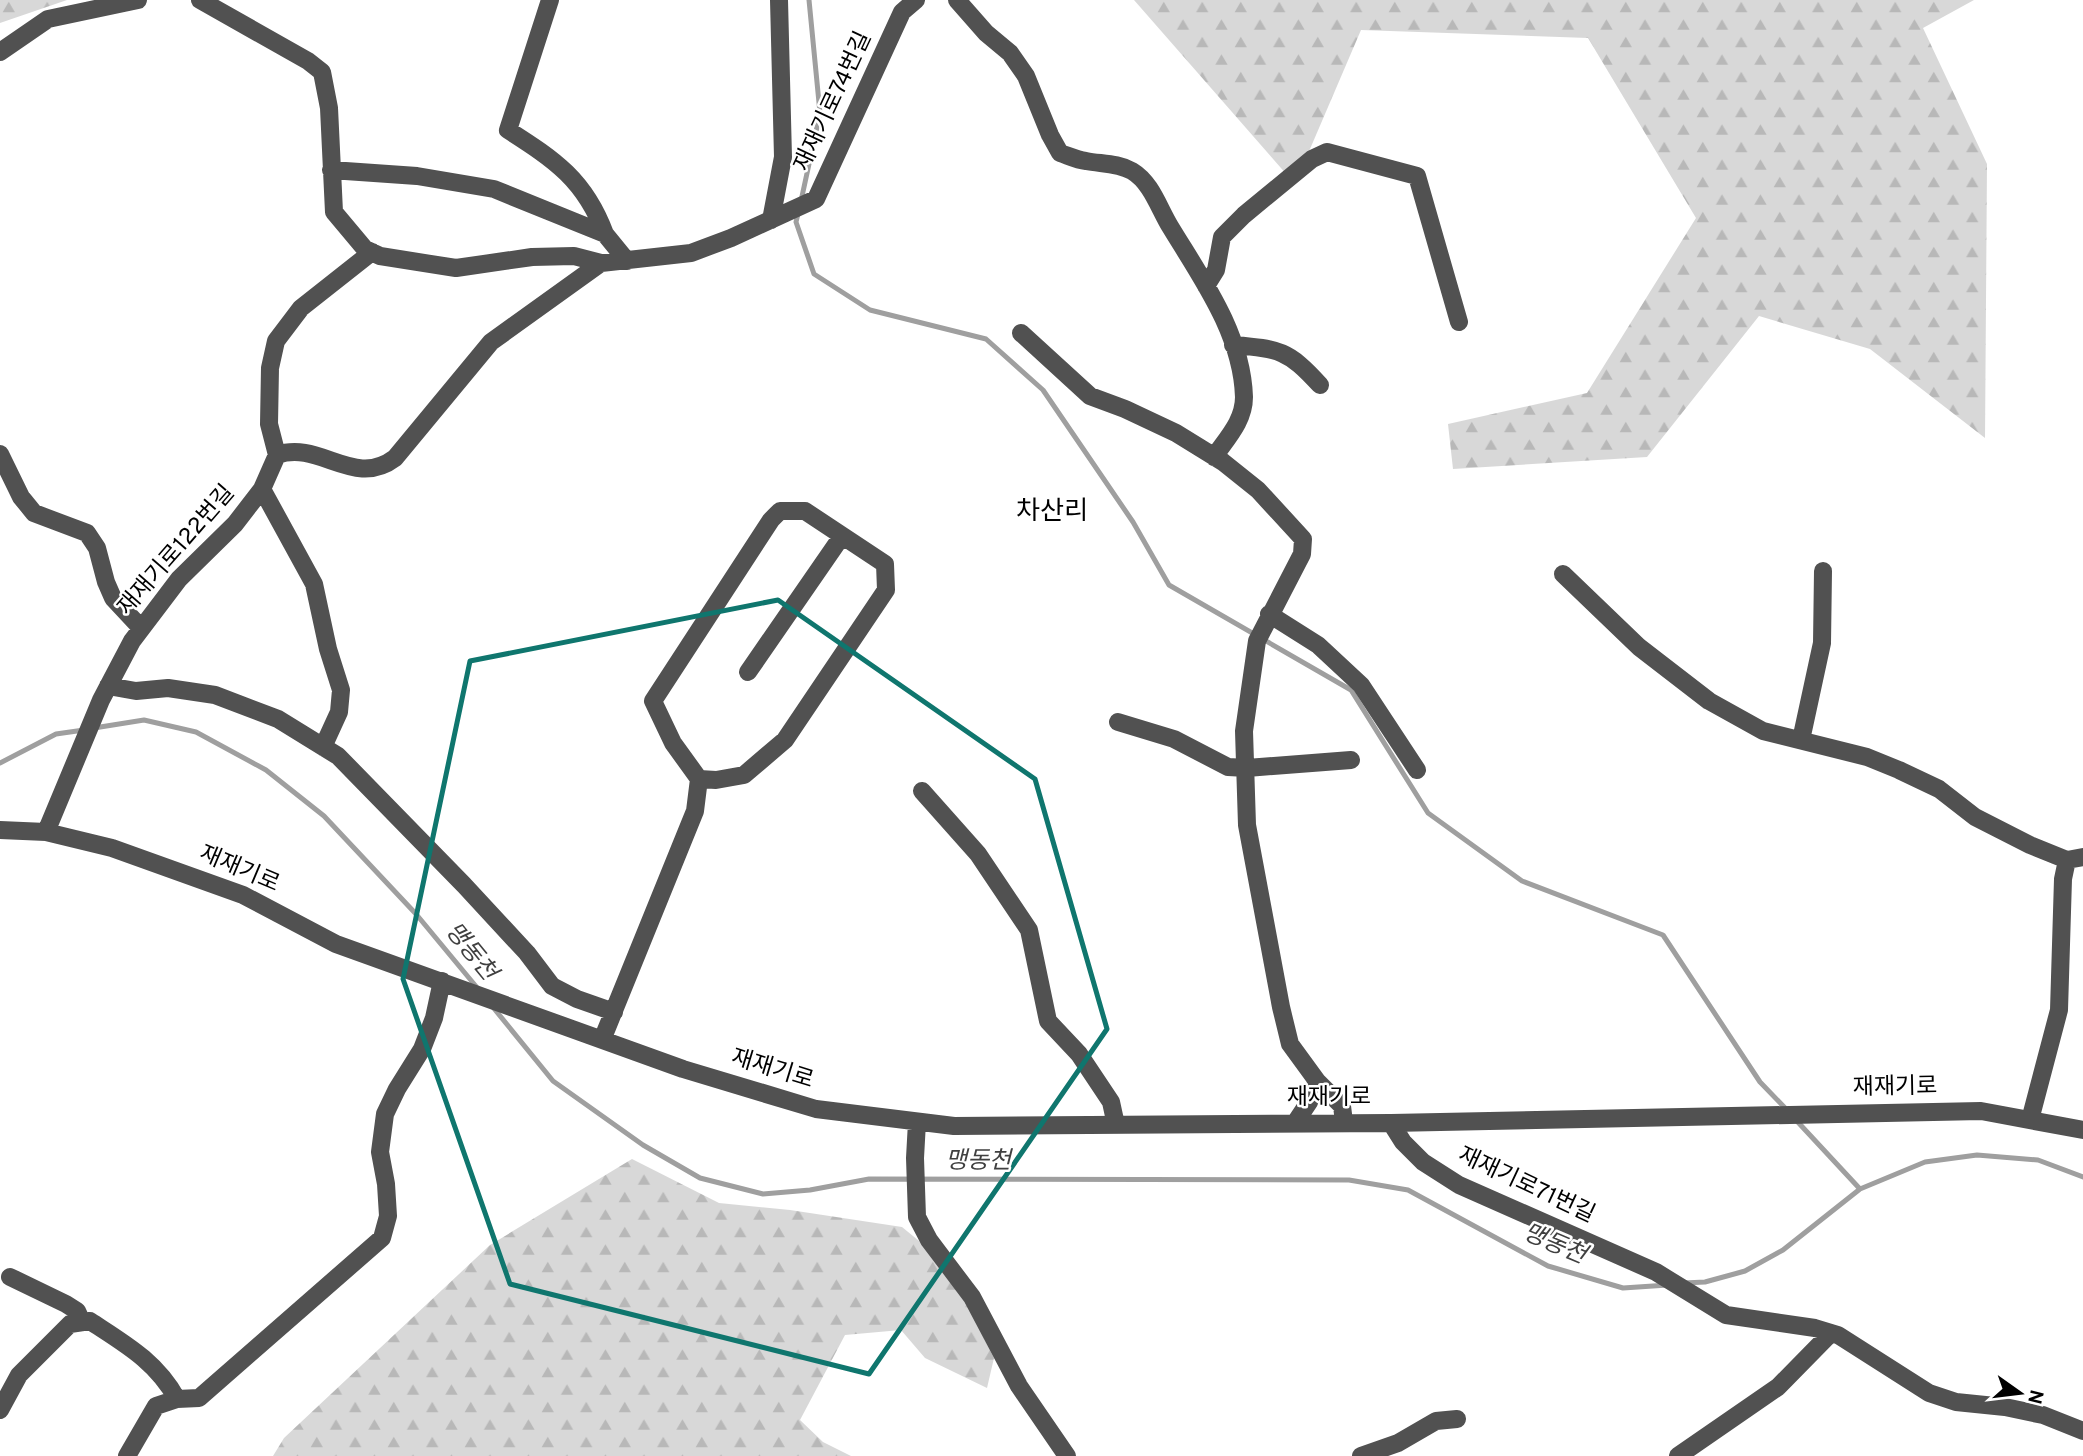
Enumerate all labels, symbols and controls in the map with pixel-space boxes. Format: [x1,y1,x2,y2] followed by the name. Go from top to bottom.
[789,27,879,177] street label: 재재기로74번길
[112,480,242,622] street label: 재재기로122번길
[1016,496,1088,529] district label: 차산리
[194,840,284,900] street label: 재재기로
[437,917,504,989] water label: 맹동천
[727,1044,817,1096] street label: 재재기로
[1852,1073,1938,1103] street label: 재재기로
[1287,1084,1371,1113] street label: 재재기로
[1453,1142,1599,1230] street label: 재재기로71번길
[945,1147,1014,1177] water label: 맹동천
[1518,1218,1593,1273] water label: 맹동천
[1985,1358,2055,1428] north arrow
[2021,1387,2048,1406] text: N

